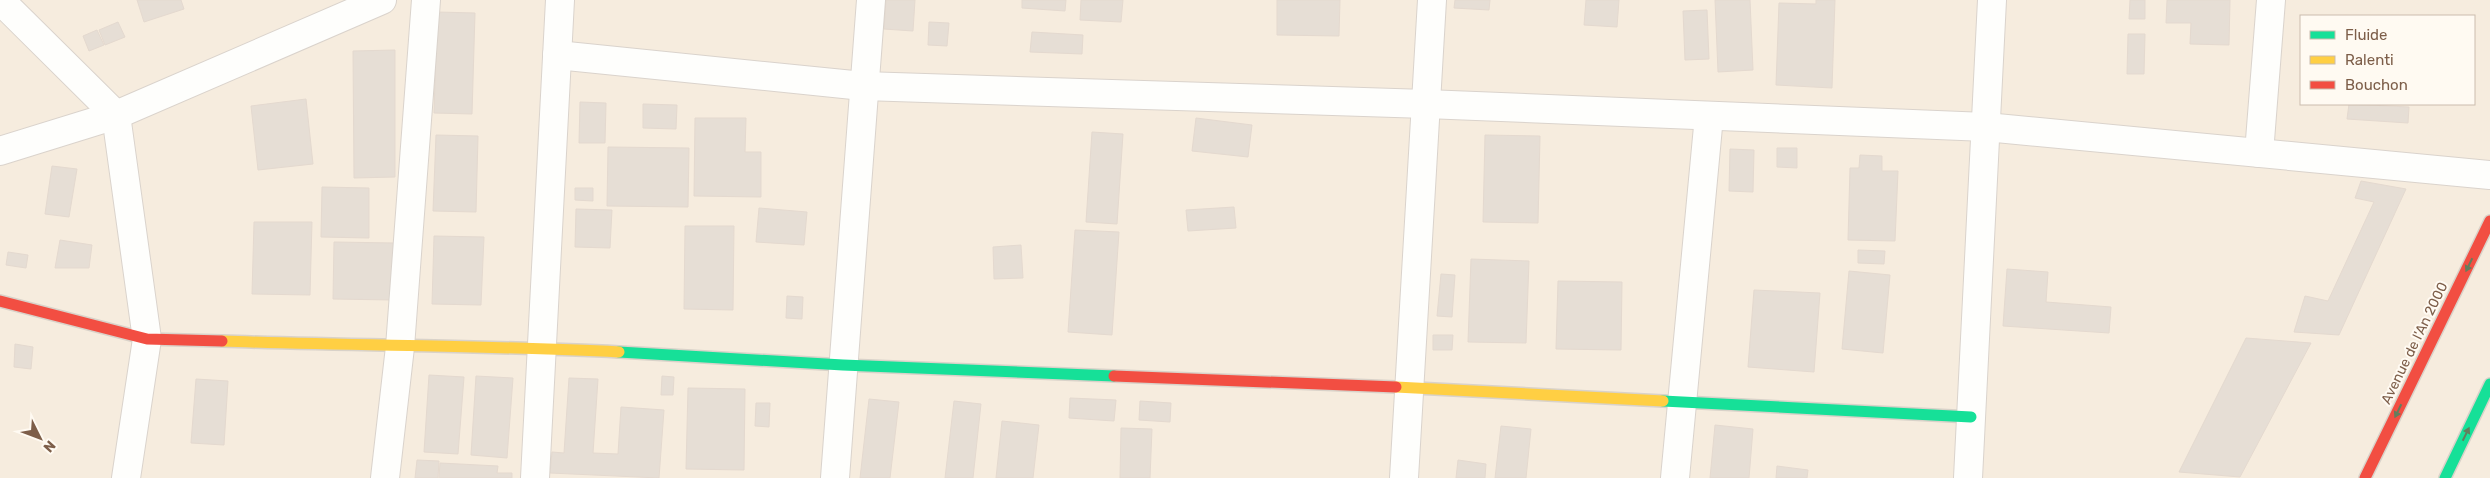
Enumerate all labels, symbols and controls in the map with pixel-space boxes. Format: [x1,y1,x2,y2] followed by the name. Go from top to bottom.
[2300,15,2475,105] legend
[2345,26,2387,44] text: Fluide
[2345,51,2394,69] text: Ralenti
[2345,76,2408,94] text: Bouchon
[2465,258,2473,272] one-way arrow
[2377,279,2451,407] street label: Avenue de l'An 2000
[2394,404,2402,418] one-way arrow
[15,413,65,463] north arrow
[2462,427,2470,441] one-way arrow
[40,437,59,456] text: N

